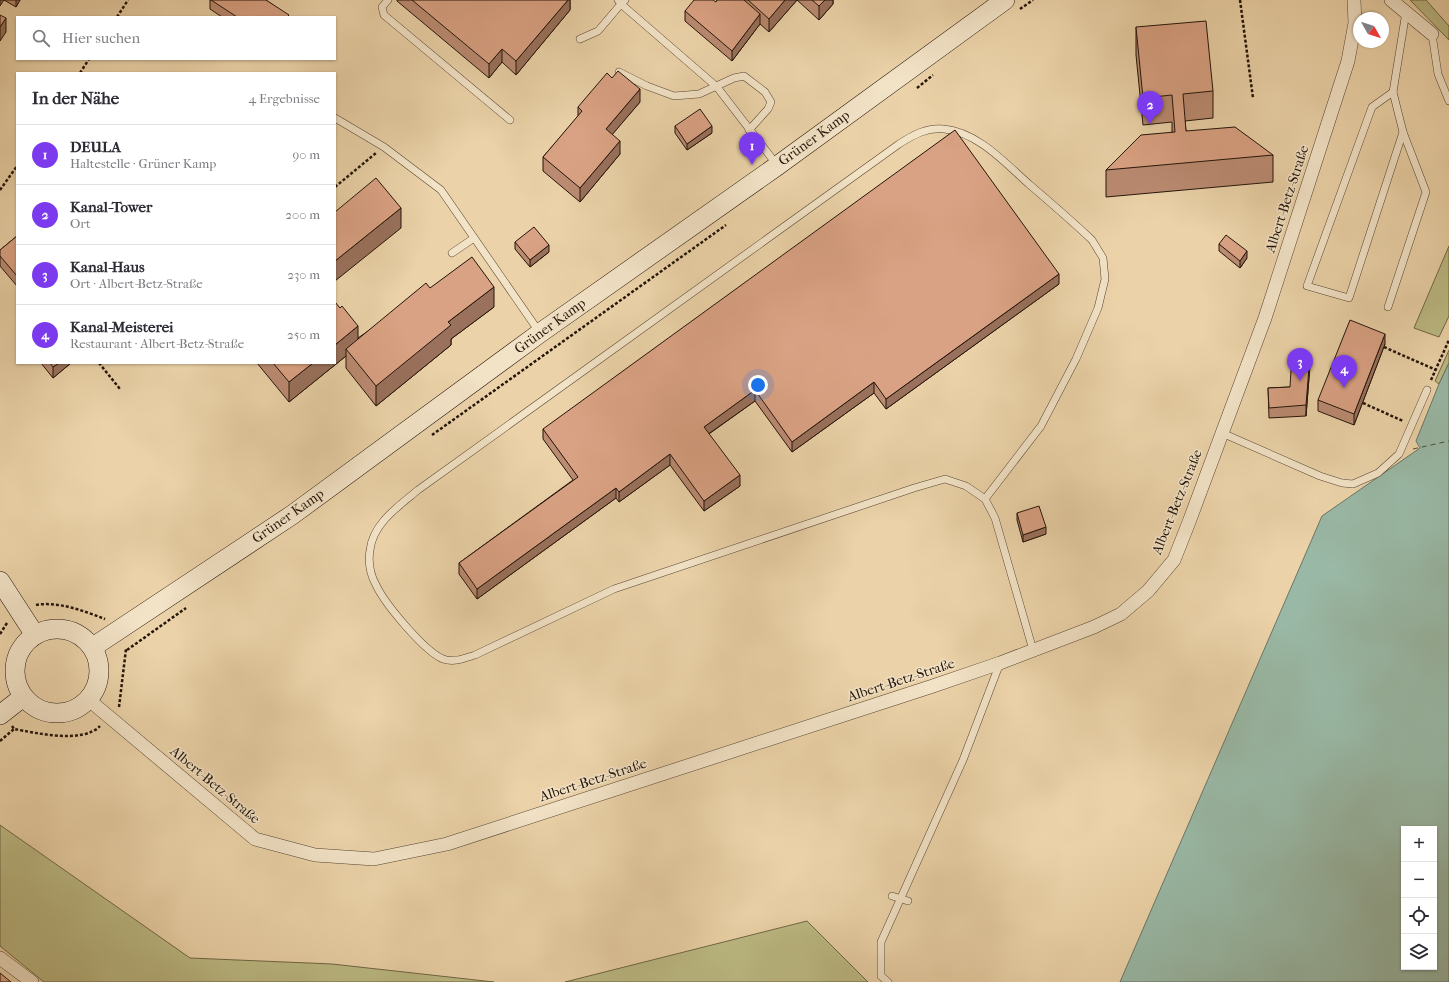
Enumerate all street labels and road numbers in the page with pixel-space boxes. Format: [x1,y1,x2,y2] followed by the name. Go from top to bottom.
[775,106,853,170] street label: Grüner Kamp
[1261,143,1312,256] street label: Albert-Betz-Straße
[511,294,589,358] street label: Grüner Kamp
[1148,447,1206,558] street label: Albert-Betz-Straße
[249,485,328,547] street label: Grüner Kamp
[844,655,957,706] street label: Albert-Betz-Straße
[166,742,263,828] street label: Albert-Betz-Straße
[536,755,649,806] street label: Albert-Betz-Straße

